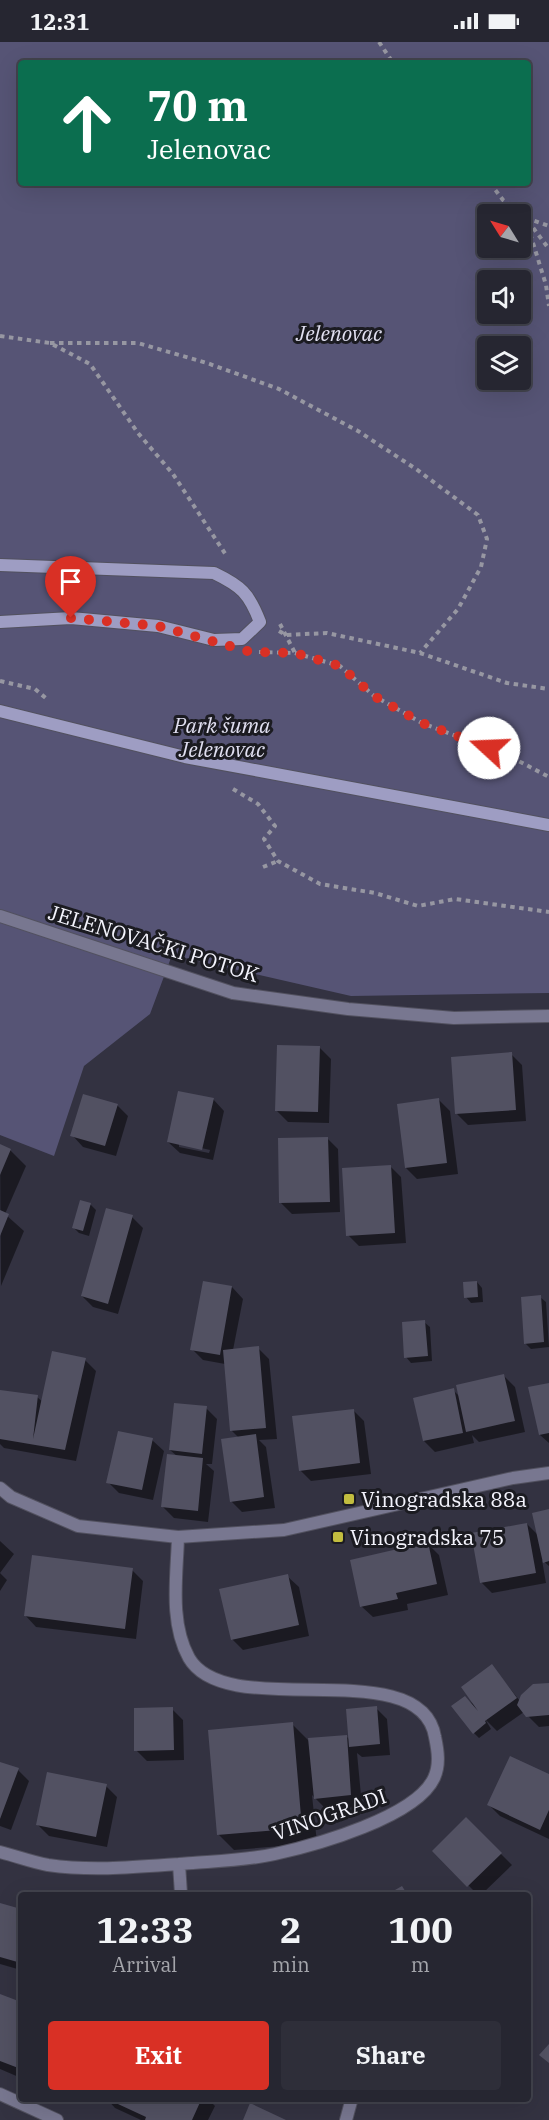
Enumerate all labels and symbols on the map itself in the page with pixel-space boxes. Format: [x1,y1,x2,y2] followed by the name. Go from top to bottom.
[477,204,531,258] north arrow
[295,319,382,347] park label: Jelenovac
[45,556,96,618] pin
[172,711,271,763] park label: Park šuma Jelenovac
[457,716,521,780] position arrow
[45,898,263,988] street label: JELENOVAČKI POTOK
[361,1485,527,1513] place label: Vinogradska 88a
[342,1492,356,1506] marker: Vinogradska 88a
[350,1523,504,1551] place label: Vinogradska 75
[331,1530,345,1544] marker: Vinogradska 75
[268,1781,390,1847] street label: VINOGRADI

